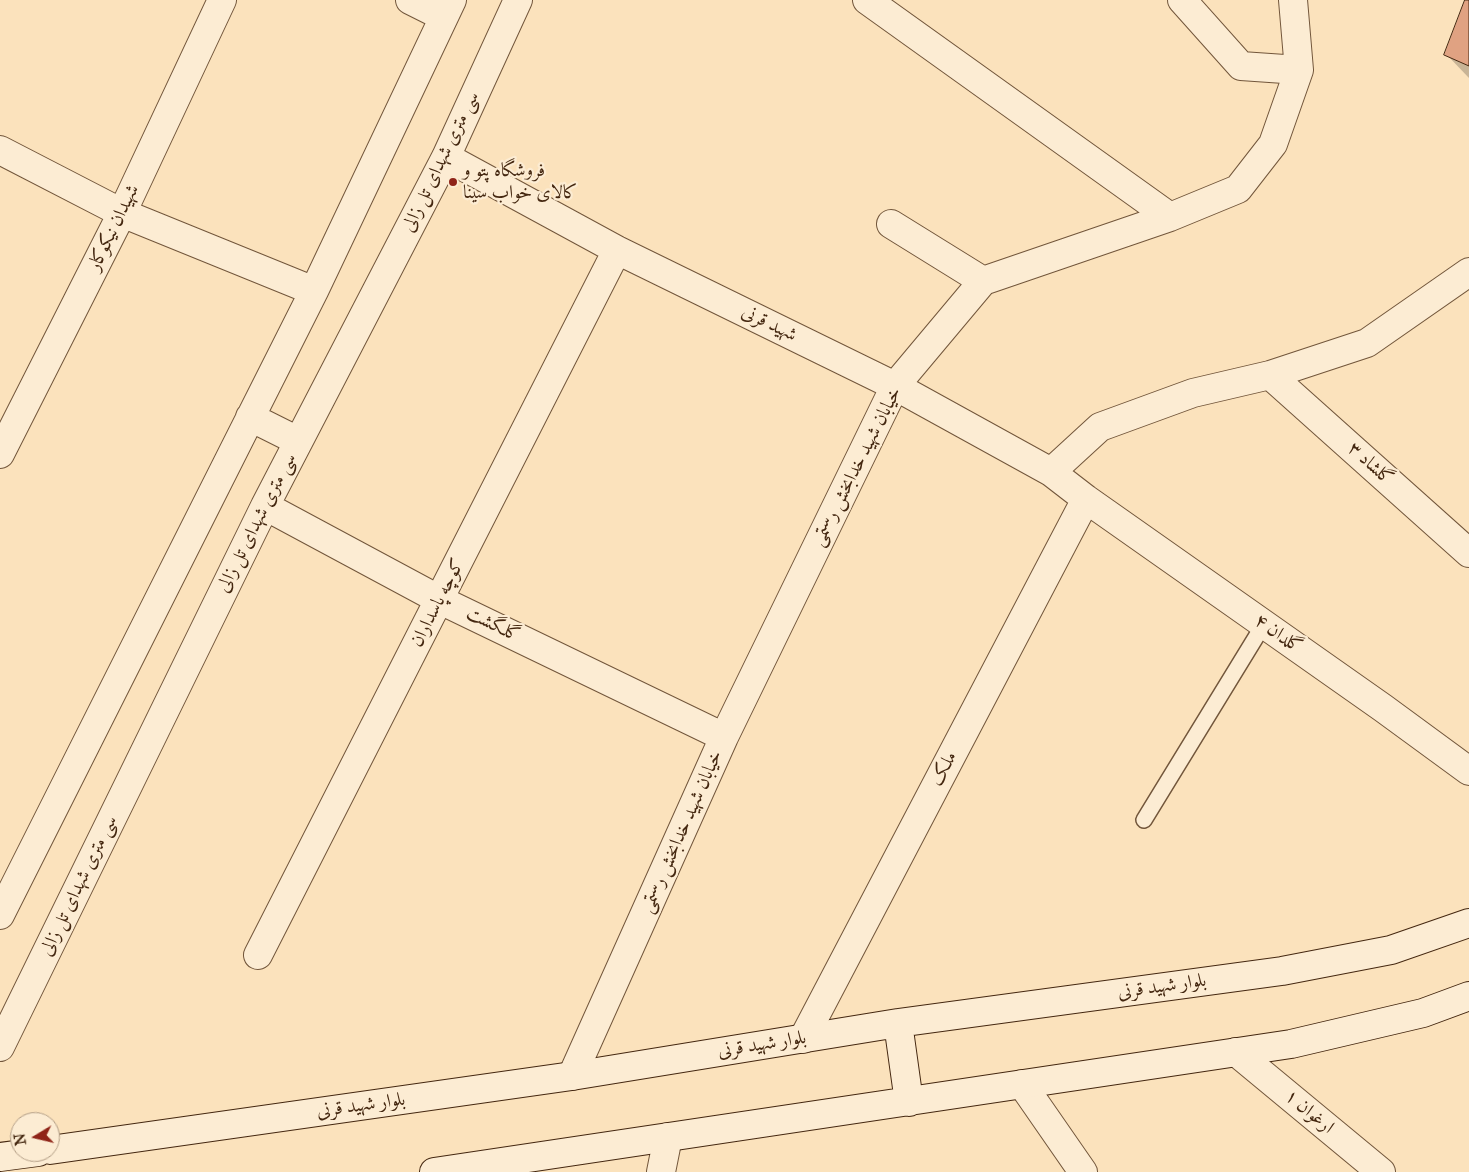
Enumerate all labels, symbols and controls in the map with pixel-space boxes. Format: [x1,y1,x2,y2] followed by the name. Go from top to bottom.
[397,88,485,236] street label: سی متری شهدای تل زالی
[463,160,578,204] place label: فروشگاه پتو و کالای خواب سینا
[447,176,459,188] marker: فروشگاه پتو و کالای خواب سینا
[83,181,145,275] street label: شهیدان نیکوکار
[737,301,801,347] street label: شهید قرنی
[807,384,907,550] street label: خیابان شهید خدابخش رستمی
[1342,438,1398,490] street label: گلشاد ۳
[212,450,302,596] street label: سی متری شهدای تل زالی
[406,555,470,651] street label: کوچه پاسداران
[462,602,524,648] street label: گلگشت
[1250,609,1306,659] street label: گلدان ۴
[636,747,728,917] street label: خیابان شهید خدابخش رستمی
[925,748,963,790] street label: ملک
[35,812,123,960] street label: سی متری شهدای تل زالی
[1116,969,1208,1005] street label: بلوار شهید قرنی
[716,1027,808,1063] street label: بلوار شهید قرنی
[1280,1085,1338,1139] street label: ارغوان ۱
[315,1088,407,1124] street label: بلوار شهید قرنی
[10,1112,60,1162] north arrow
[11,1132,30,1146] text: N

